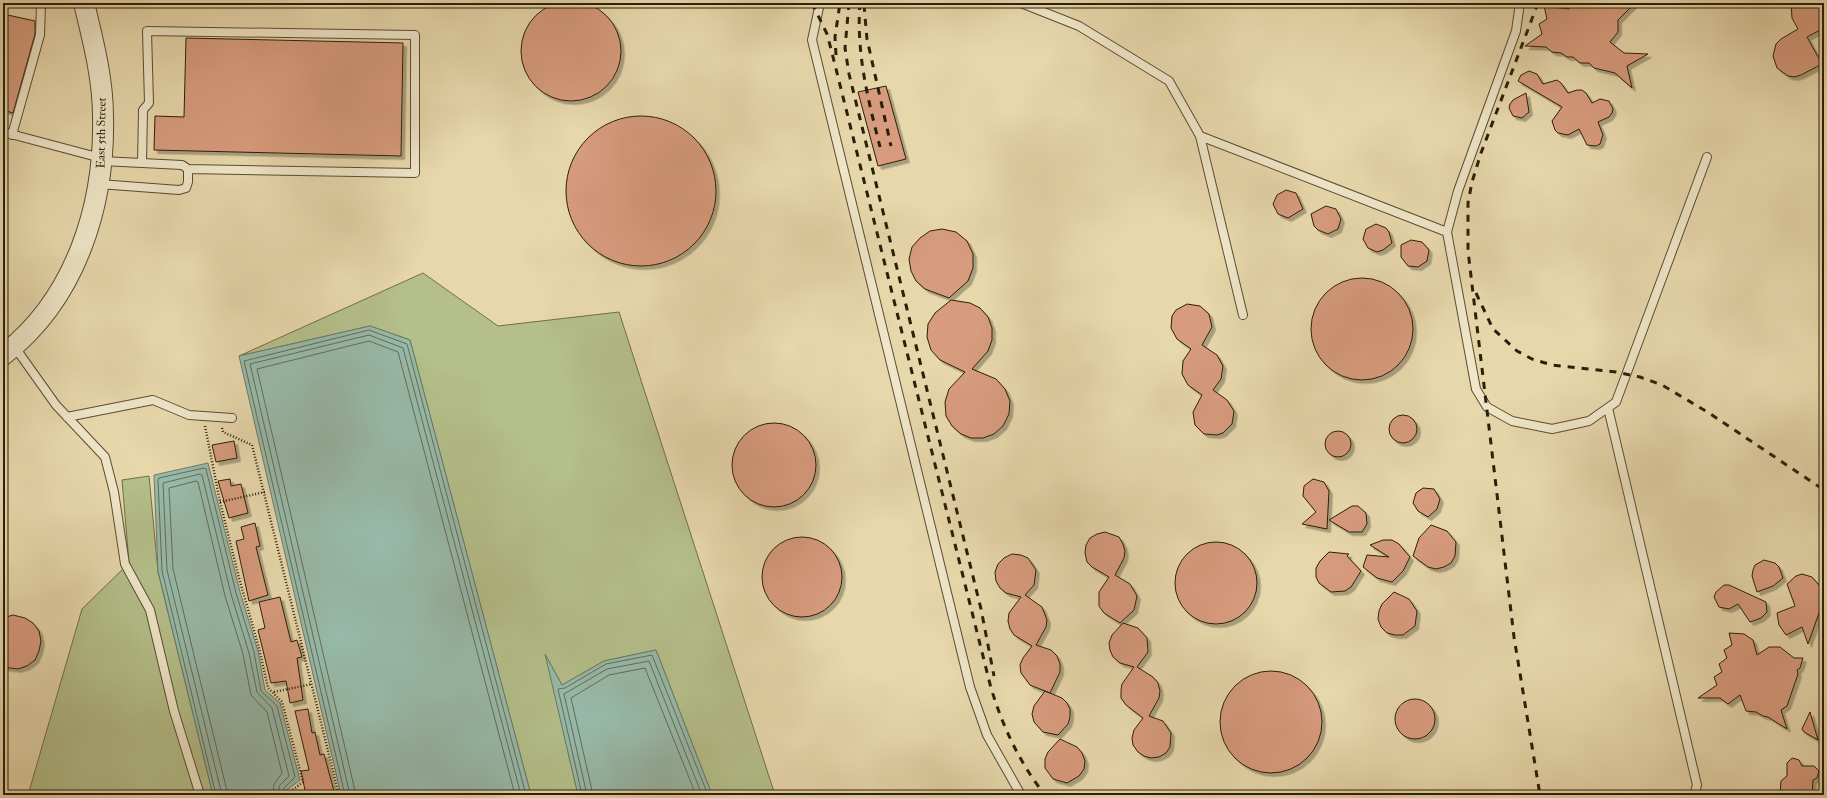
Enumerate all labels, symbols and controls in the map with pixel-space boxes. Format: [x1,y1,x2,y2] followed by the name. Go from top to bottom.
[93,97,110,169] street label: East 5th Street

